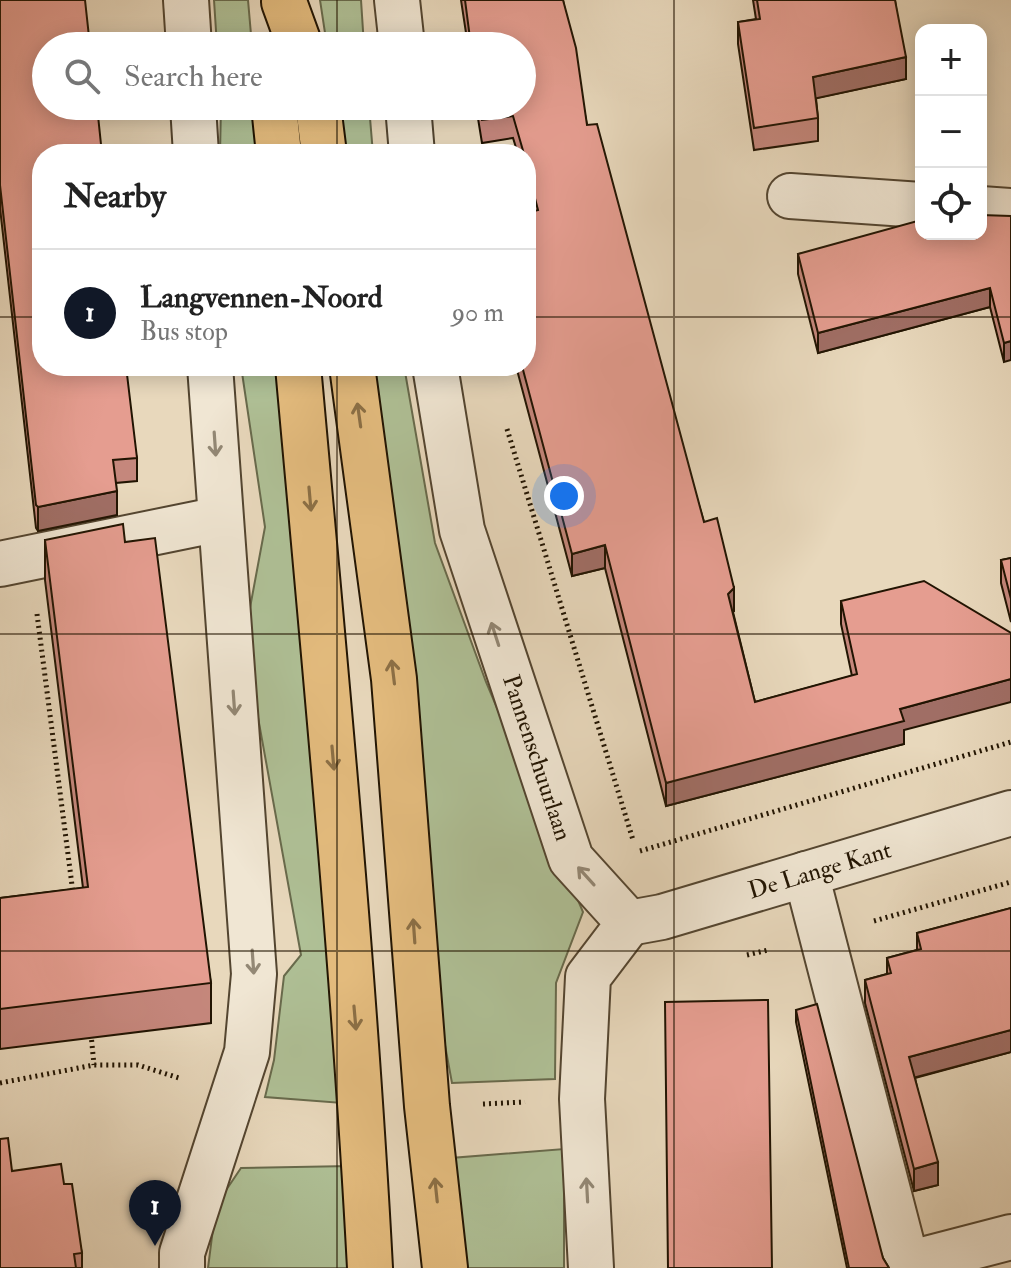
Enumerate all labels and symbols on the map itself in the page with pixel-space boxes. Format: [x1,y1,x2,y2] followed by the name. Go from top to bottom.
[351,402,366,428] one-way arrow
[208,430,223,457] one-way arrow
[544,476,584,516] your location
[302,486,317,512] one-way arrow
[487,622,502,647] one-way arrow
[385,660,400,685] one-way arrow
[495,671,579,845] street label: Pannenschuurlaan
[227,689,242,716] one-way arrow
[326,744,341,771] one-way arrow
[744,834,895,906] street label: De Lange Kant
[577,866,596,886] one-way arrow
[406,919,421,945] one-way arrow
[246,948,261,975] one-way arrow
[348,1004,363,1030] one-way arrow
[579,1177,594,1204] one-way arrow
[429,1178,444,1204] one-way arrow
[129,1180,181,1246] pin: 1

